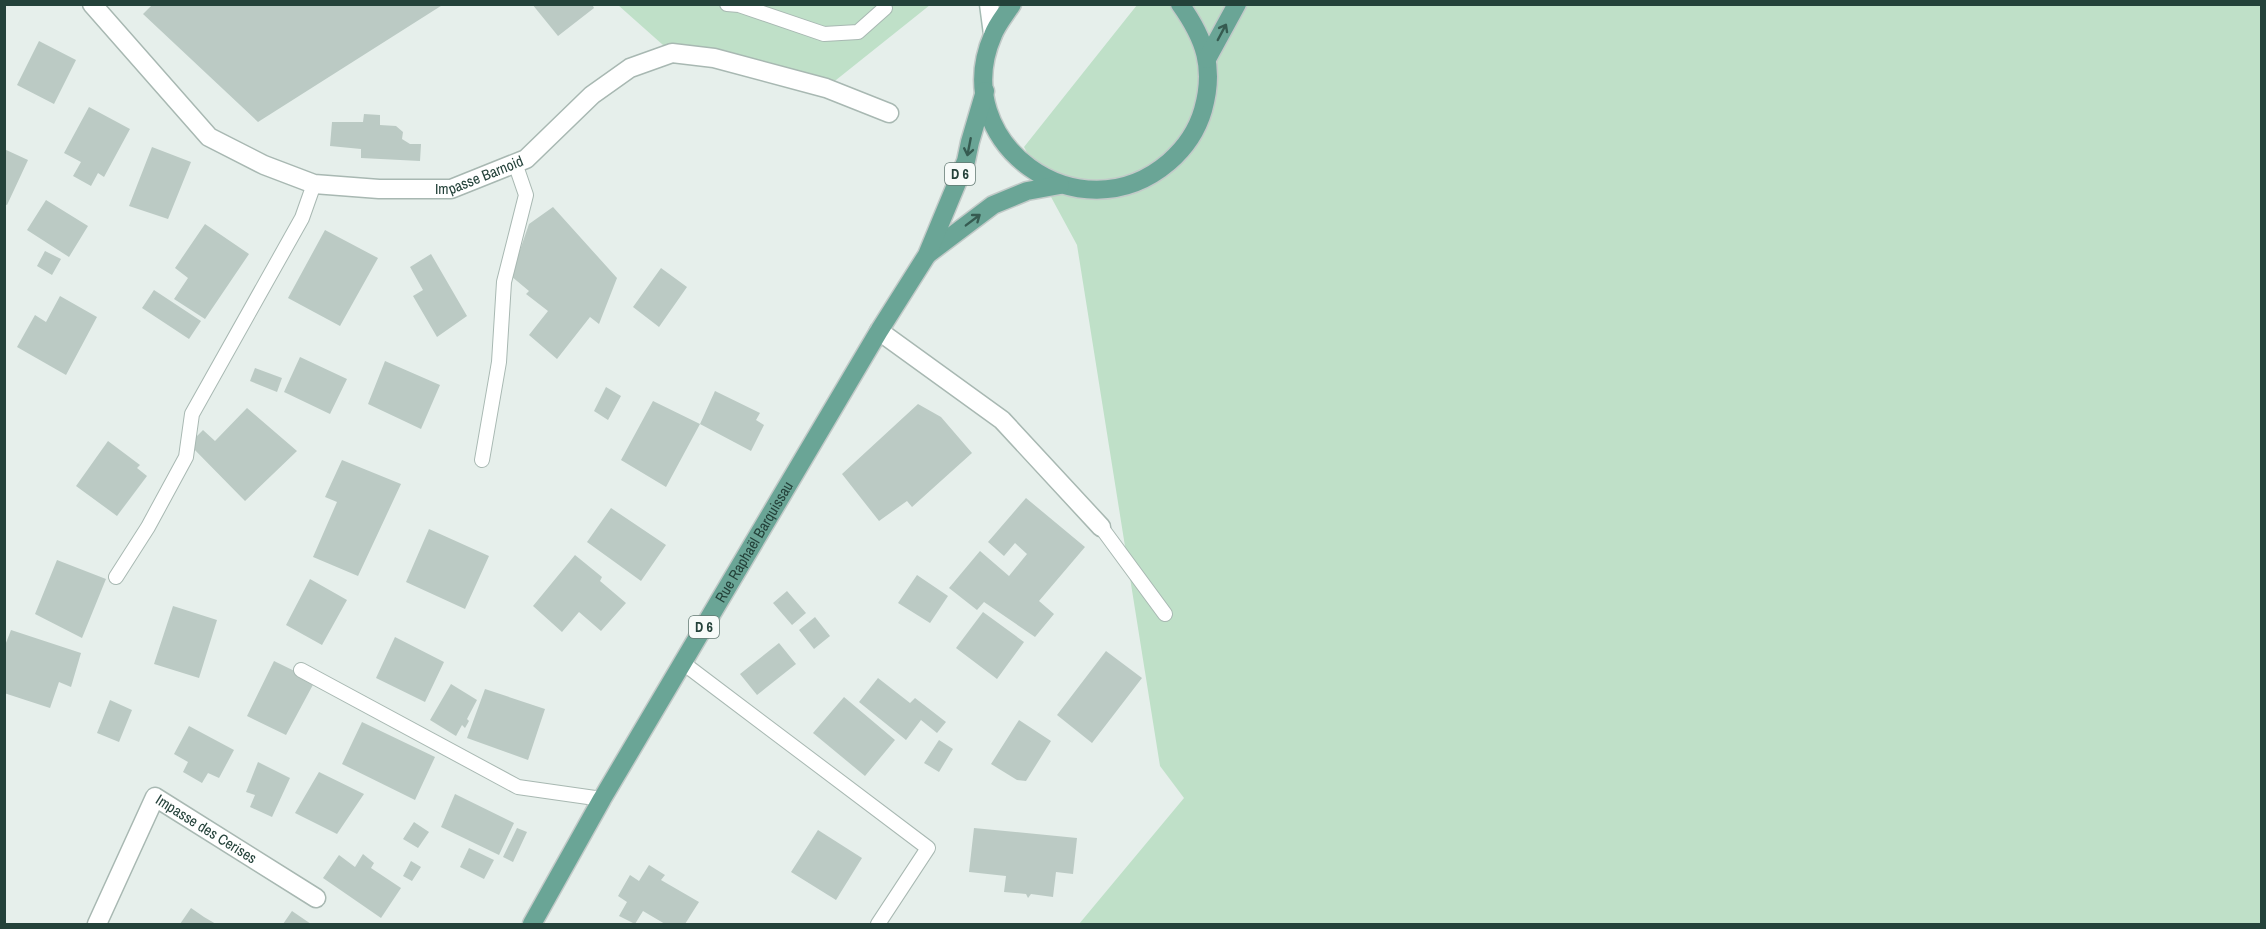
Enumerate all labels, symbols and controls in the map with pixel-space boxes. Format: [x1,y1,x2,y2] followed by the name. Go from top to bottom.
[1216,24,1228,41] one-way arrow
[963,137,974,157] one-way arrow
[435,150,526,199] street label: Impasse Barnoid
[945,163,975,185] road number: D 6
[965,213,981,226] one-way arrow
[710,477,798,606] street label: Rue Raphaël Barquissau
[689,616,719,638] road number: D 6
[152,789,261,868] street label: Impasse des Cerises

